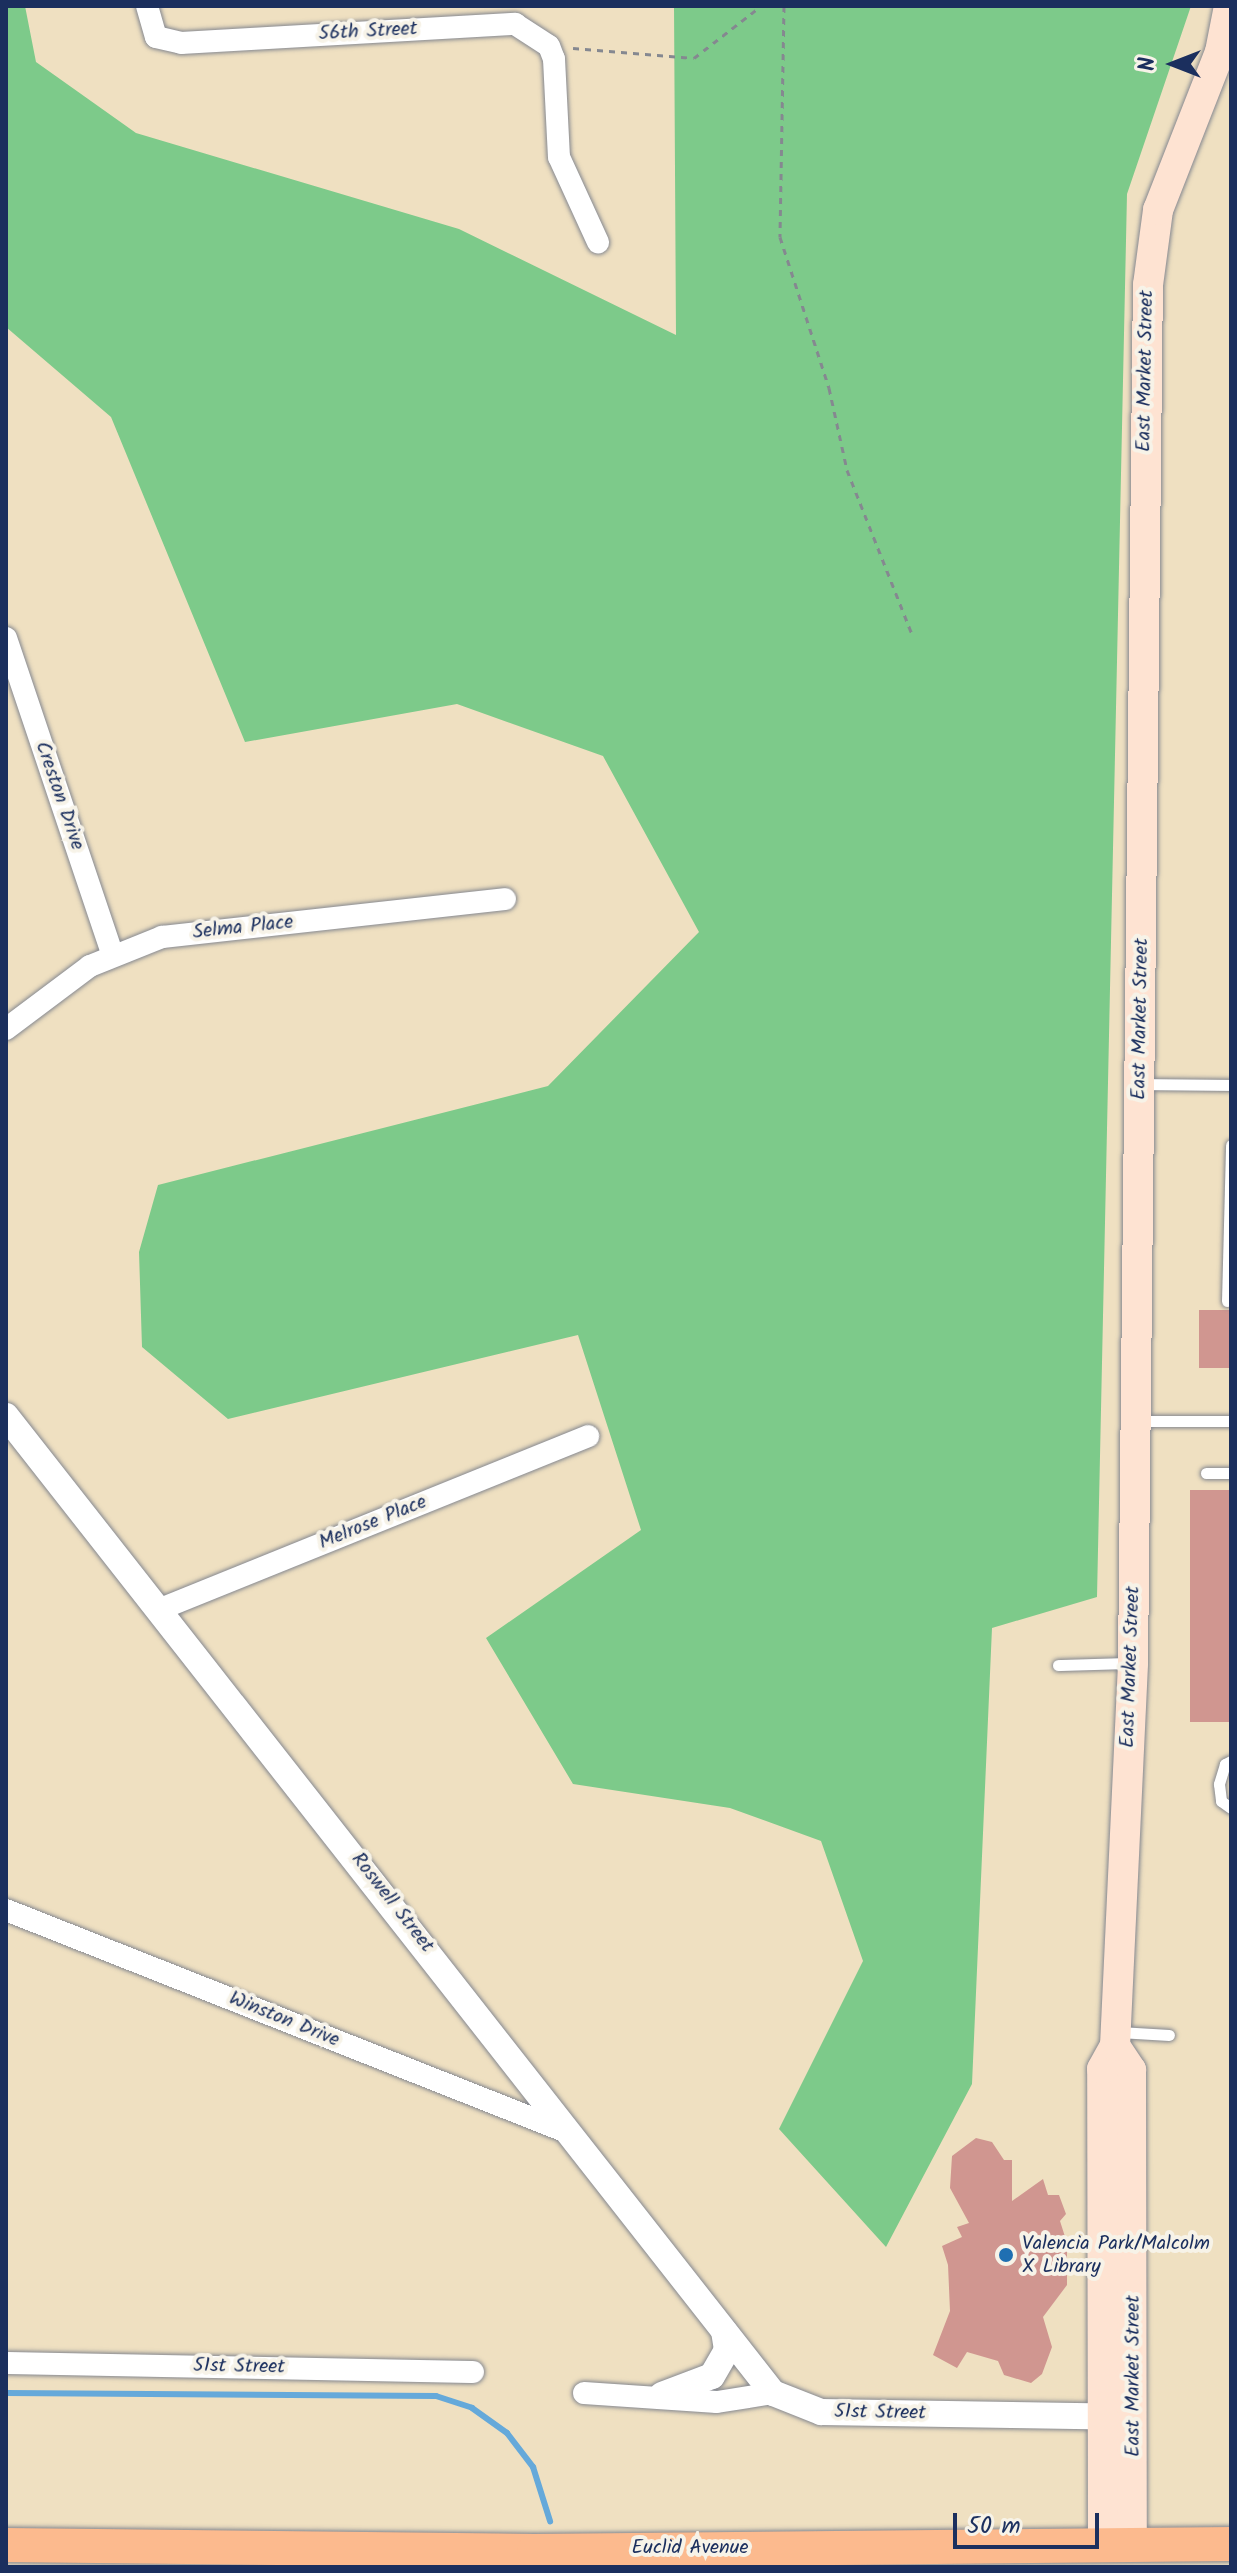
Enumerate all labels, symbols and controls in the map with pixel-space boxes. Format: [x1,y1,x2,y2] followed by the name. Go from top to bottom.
[318,17,418,47] street label: 56th Street
[1133,24,1213,104] north arrow
[1131,57,1166,71] text: N
[1133,290,1159,452] street label: East Market Street
[29,739,89,853] street label: Creston Drive
[192,911,294,945] street label: Selma Place
[1128,938,1154,1100] street label: East Market Street
[316,1491,430,1555] street label: Melrose Place
[1116,1586,1146,1748] street label: East Market Street
[346,1848,438,1958] street label: Roswell Street
[225,1987,343,2053] street label: Winston Drive
[1022,2232,1210,2279] place label: Valencia Park/Malcolm X Library
[997,2246,1015,2264] marker: Valencia Park/Malcolm X Library
[1122,2295,1146,2457] street label: East Market Street
[193,2354,285,2380] street label: 51st Street
[834,2400,926,2426] street label: 51st Street
[957,2497,1103,2547] scale bar
[967,2507,1021,2546] text: 50 m
[632,2536,748,2560] street label: Euclid Avenue

